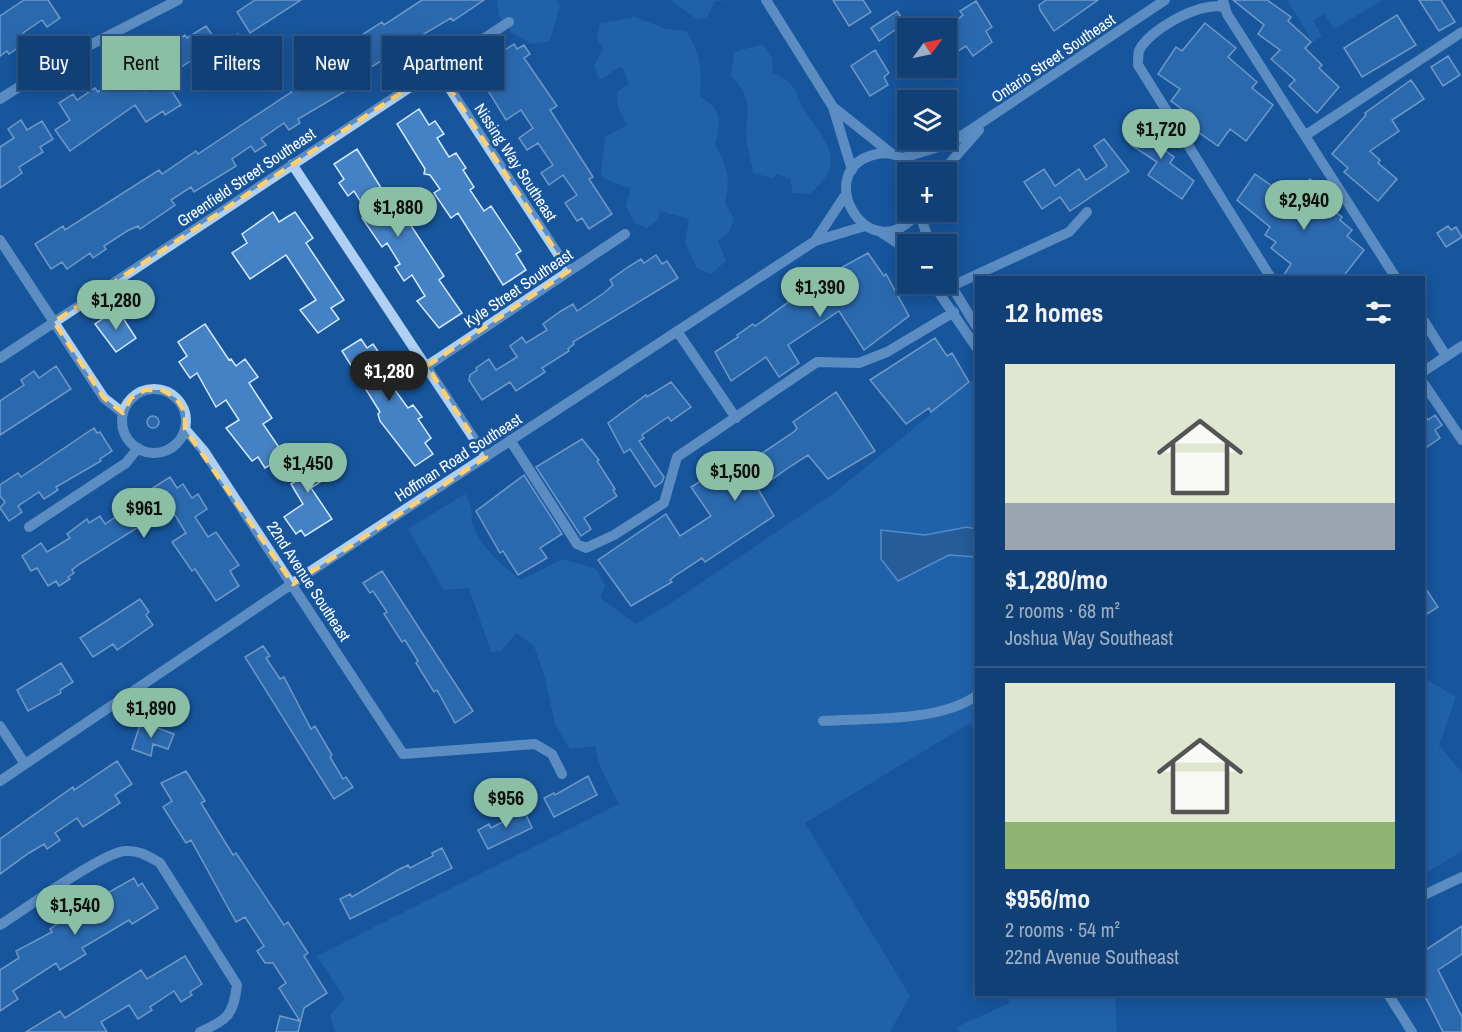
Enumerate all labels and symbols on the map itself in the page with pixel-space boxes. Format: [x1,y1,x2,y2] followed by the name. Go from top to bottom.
[987,8,1120,108] street label: Ontario Street Southeast
[897,18,957,78] north arrow
[470,99,563,226] street label: Nissing Way Southeast
[1112,109,1210,160] pin: $1,720
[172,122,320,232] street label: Greenfield Street Southeast
[1255,180,1353,231] pin: $2,940
[349,187,447,238] pin: $1,880
[459,243,577,333] street label: Kyle Street Southeast
[771,267,869,318] pin: $1,390
[67,280,165,331] pin: $1,280
[340,351,438,402] pin: $1,280
[390,408,526,506] street label: Hoffman Road Southeast
[259,443,357,494] pin: $1,450
[686,451,784,502] pin: $1,500
[108,488,180,539] pin: $961
[262,517,356,646] street label: 22nd Avenue Southeast
[102,688,200,739] pin: $1,890
[470,778,542,829] pin: $956
[26,885,124,936] pin: $1,540

